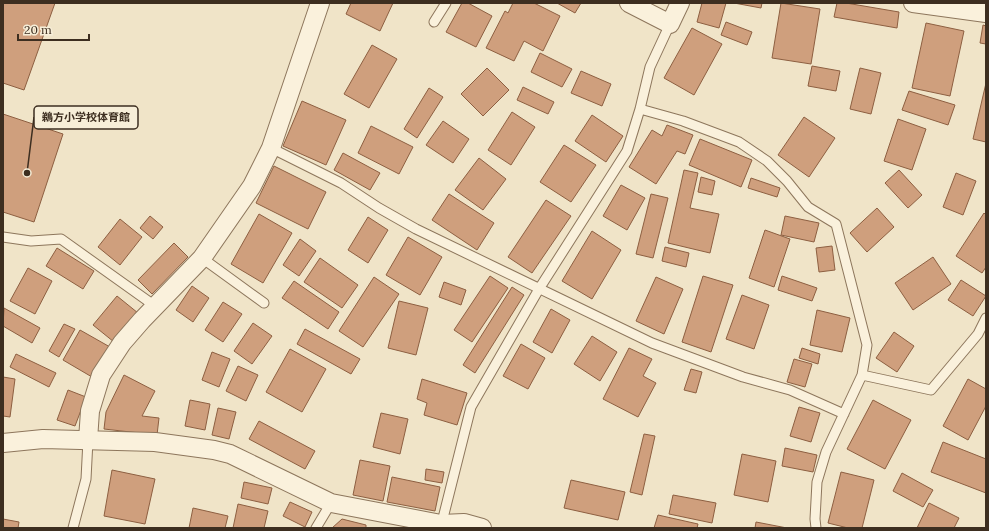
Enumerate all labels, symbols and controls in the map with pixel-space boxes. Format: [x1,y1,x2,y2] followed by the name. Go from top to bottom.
[18,16,89,42] scale bar
[24,22,52,37] text: 20 m
[34,106,138,129] callout: 鵜方小学校体育館
[41,110,130,124] text: 鵜方小学校体育館

